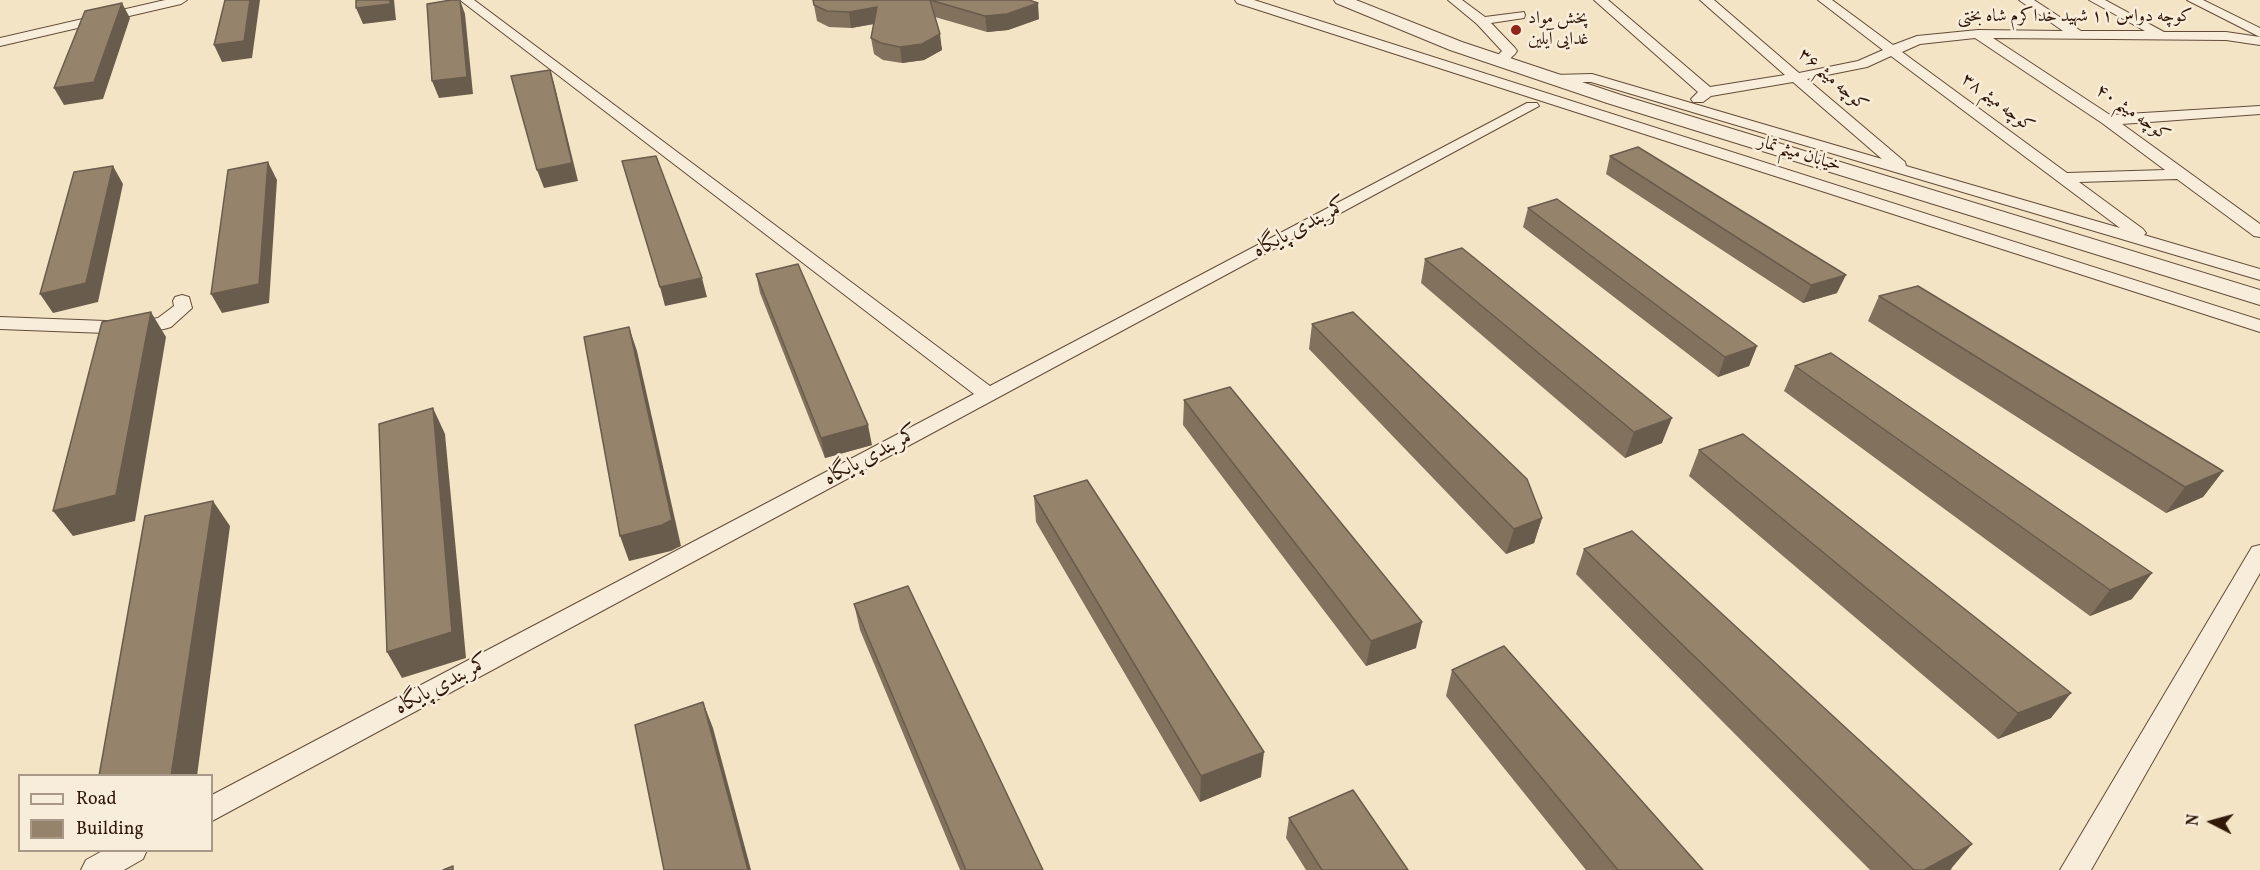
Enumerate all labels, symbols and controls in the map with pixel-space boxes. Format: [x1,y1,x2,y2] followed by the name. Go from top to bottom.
[1957,7,2193,29] street label: کوچه دواس ۱۱ شهید خداکرم شاه بختی
[1528,9,1589,52] place label: پخش مواد غدایی آیلین
[1509,23,1523,37] marker: پخش مواد غدایی آیلین
[1793,45,1871,117] street label: کوچه میثم ۳۶
[1956,70,2038,138] street label: کوچه میثم ۳۸
[2091,81,2173,147] street label: کوچه میثم ۴۰
[1755,132,1843,178] street label: خیابان میثم تمار
[1249,193,1353,265] street label: کمربندی پایگاه
[820,421,924,493] street label: کمربندی پایگاه
[391,650,495,722] street label: کمربندی پایگاه
[18,774,213,852] legend
[76,787,117,812] text: Road
[2182,792,2242,852] north arrow
[2183,813,2206,827] text: N
[76,817,144,842] text: Building

